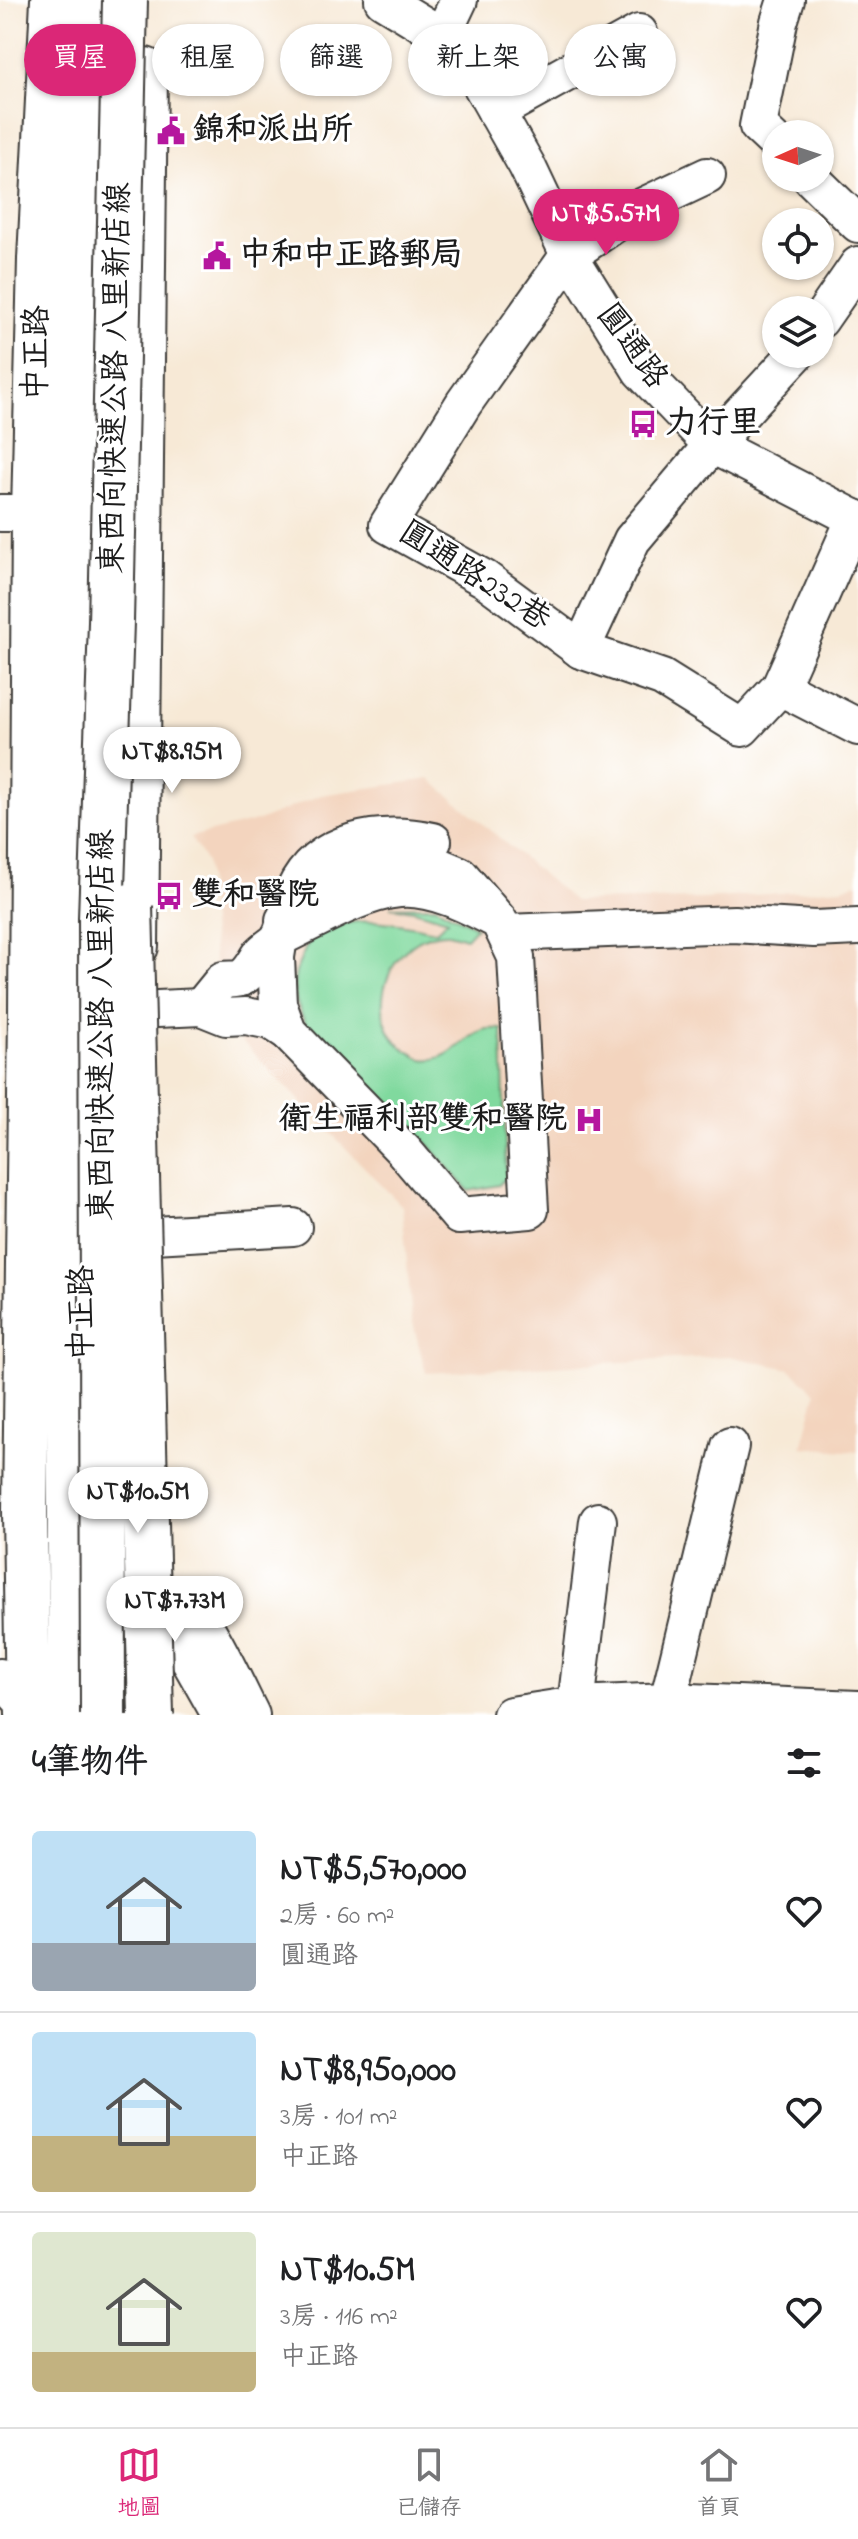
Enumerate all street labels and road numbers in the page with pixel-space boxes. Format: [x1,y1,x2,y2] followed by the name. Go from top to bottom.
[90,182,144,574] street label: 東西向快速公路 八里新店線
[584,294,678,400] street label: 圓通路
[14,305,62,401] street label: 中正路
[389,510,559,644] street label: 圓通路232巷
[80,829,127,1221] street label: 東西向快速公路 八里新店線
[60,1265,107,1361] street label: 中正路

